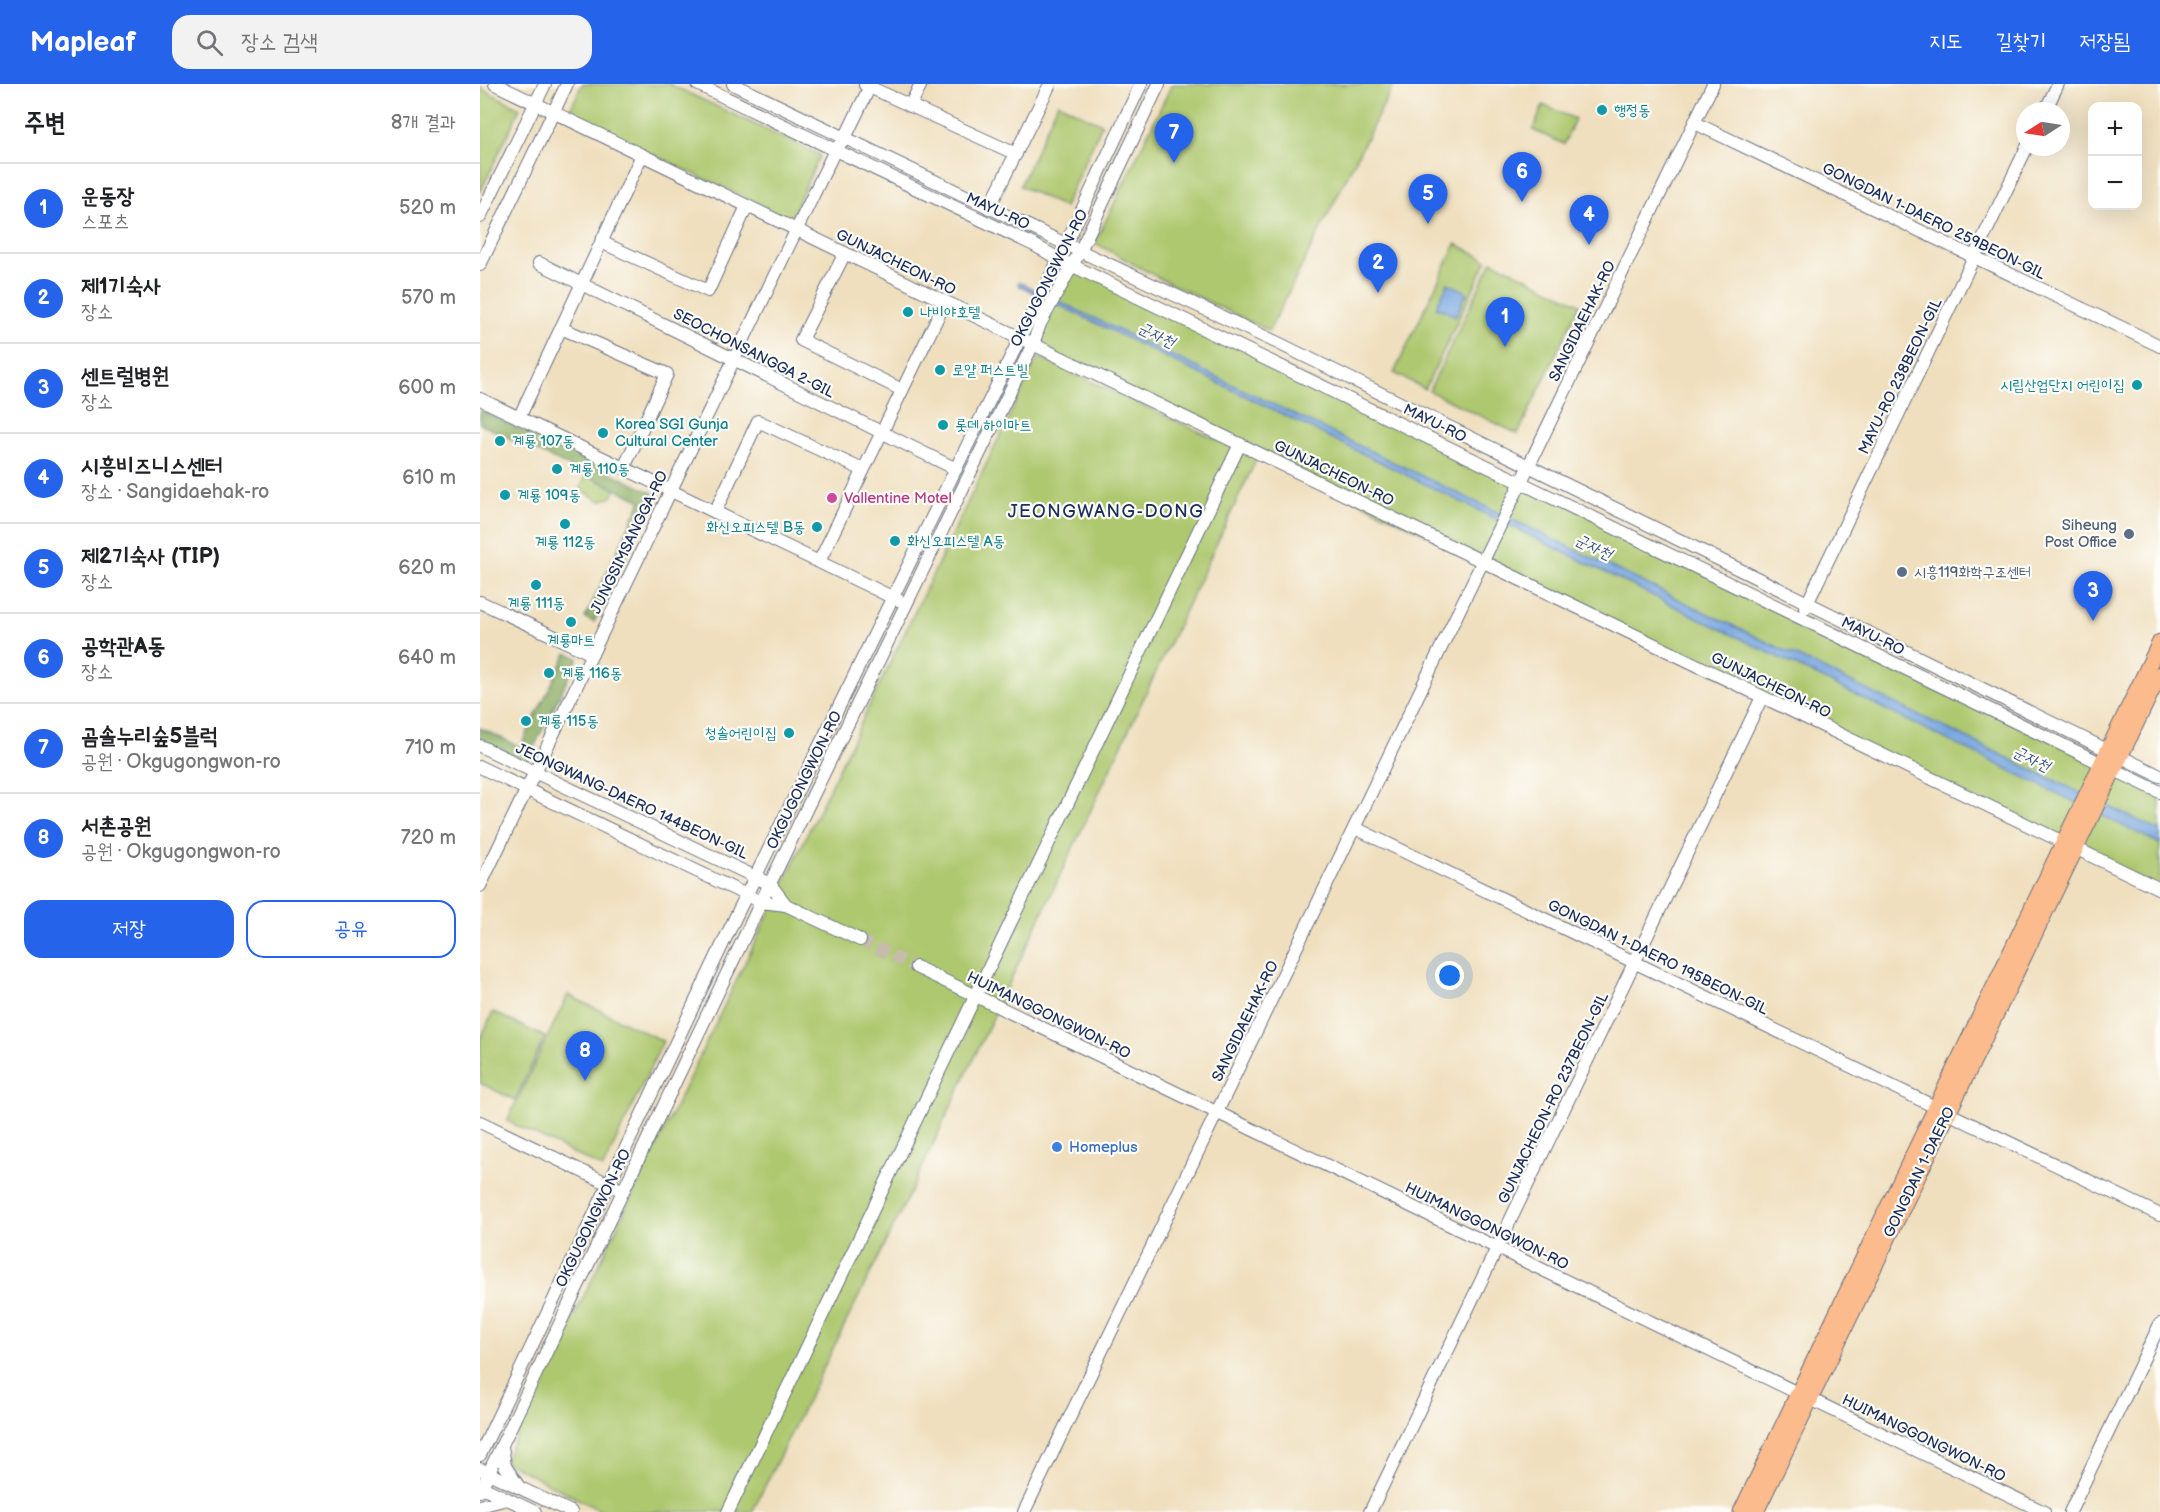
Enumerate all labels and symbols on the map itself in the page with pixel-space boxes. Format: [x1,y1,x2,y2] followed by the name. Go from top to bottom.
[1614,101,1650,120] place label: 행정동
[2016,102,2070,156] north arrow
[1595,103,1609,117] marker: 행정동
[1154,113,1194,163] pin: 7
[1502,152,1542,202] pin: 6
[1819,159,2049,284] street label: GONGDAN 1-DAERO 259BEON-GIL
[1408,174,1448,224] pin: 5
[963,188,1033,234] street label: MAYU-RO
[1570,196,1608,245] pin: 4
[1007,206,1092,350] street label: OKGUGONGWON-RO
[833,225,959,300] street label: GUNJACHEON-RO
[1358,244,1398,293] pin: 2
[1545,258,1620,385] street label: SANGIDAEHAK-RO
[1854,295,1947,457] street label: MAYU-RO 238BEON-GIL
[1486,298,1524,347] pin: 1
[920,303,980,322] place label: 나비야호텔
[670,305,838,403] street label: SEOCHONSANGGA 2-GIL
[901,305,915,319] marker: 나비야호텔
[1135,318,1180,353] water label: 군자천
[952,361,1028,380] place label: 로얄 퍼스트빌
[933,363,947,377] marker: 로얄 퍼스트빌
[2000,376,2125,395] place label: 시립산업단지 어린이집
[2130,378,2144,392] marker: 시립산업단지 어린이집
[1400,400,1469,447] street label: MAYU-RO
[615,415,728,451] place label: Korea SGI Gunja Cultural Center
[955,416,1031,435] place label: 롯데 하이마트
[936,418,950,432] marker: 롯데 하이마트
[596,426,610,440] marker: Korea SGI Gunja Cultural Center
[512,432,574,451] place label: 계룡 107동
[493,434,507,448] marker: 계룡 107동
[1271,436,1397,511] street label: GUNJACHEON-RO
[569,460,630,479] place label: 계룡 110동
[550,462,564,476] marker: 계룡 110동
[587,468,672,617] street label: JUNGSIMSANGGA-RO
[517,486,581,505] place label: 계룡 109동
[498,488,512,502] marker: 계룡 109동
[844,489,952,508] place label: Vallentine Motel
[825,491,839,505] marker: Vallentine Motel
[1008,501,1204,522] district label: JEONGWANG-DONG
[2045,516,2117,552] place label: Siheung Post Office
[558,517,572,531] marker: 계룡 112동
[706,518,805,537] place label: 화신오피스텔 B동
[810,520,824,534] marker: 화신오피스텔 B동
[2122,527,2136,541] marker: Siheung Post Office
[1572,530,1617,565] water label: 군자천
[907,532,1005,551] place label: 화신오피스텔 A동
[535,533,595,552] place label: 계룡 112동
[888,534,902,548] marker: 화신오피스텔 A동
[1914,563,2031,582] place label: 시흥119화학구조센터
[1895,565,1909,579] marker: 시흥119화학구조센터
[2074,572,2112,621] pin: 3
[529,578,543,592] marker: 계룡 111동
[507,594,565,613] place label: 계룡 111동
[1838,613,1907,660] street label: MAYU-RO
[564,615,578,629] marker: 계룡마트
[547,631,595,650] place label: 계룡마트
[1708,648,1834,723] street label: GUNJACHEON-RO
[561,664,622,683] place label: 계룡 116동
[542,666,556,680] marker: 계룡 116동
[763,708,846,853] street label: OKGUGONGWON-RO
[538,712,598,731] place label: 계룡 115동
[519,714,533,728] marker: 계룡 115동
[705,724,777,743] place label: 청솔어린이집
[782,726,796,740] marker: 청솔어린이집
[513,739,751,864] street label: JEONGWANG-DAERO 144BEON-GIL
[2010,742,2055,777] water label: 군자천
[1544,896,1771,1019] street label: GONGDAN 1-DAERO 195BEON-GIL
[1208,958,1283,1085] street label: SANGIDAEHAK-RO
[1435,961,1464,990] your location
[964,968,1134,1063] street label: HUIMANGGONGWON-RO
[1494,989,1613,1207] street label: GUNJACHEON-RO 237BEON-GIL
[566,1032,604,1081] pin: 8
[1880,1104,1959,1241] street label: GONGDAN 1-DAERO
[1069,1138,1138,1157] place label: Homeplus
[1050,1140,1064,1154] marker: Homeplus
[552,1146,635,1291] street label: OKGUGONGWON-RO
[1402,1179,1572,1274] street label: HUIMANGGONGWON-RO
[1839,1391,2009,1486] street label: HUIMANGGONGWON-RO

